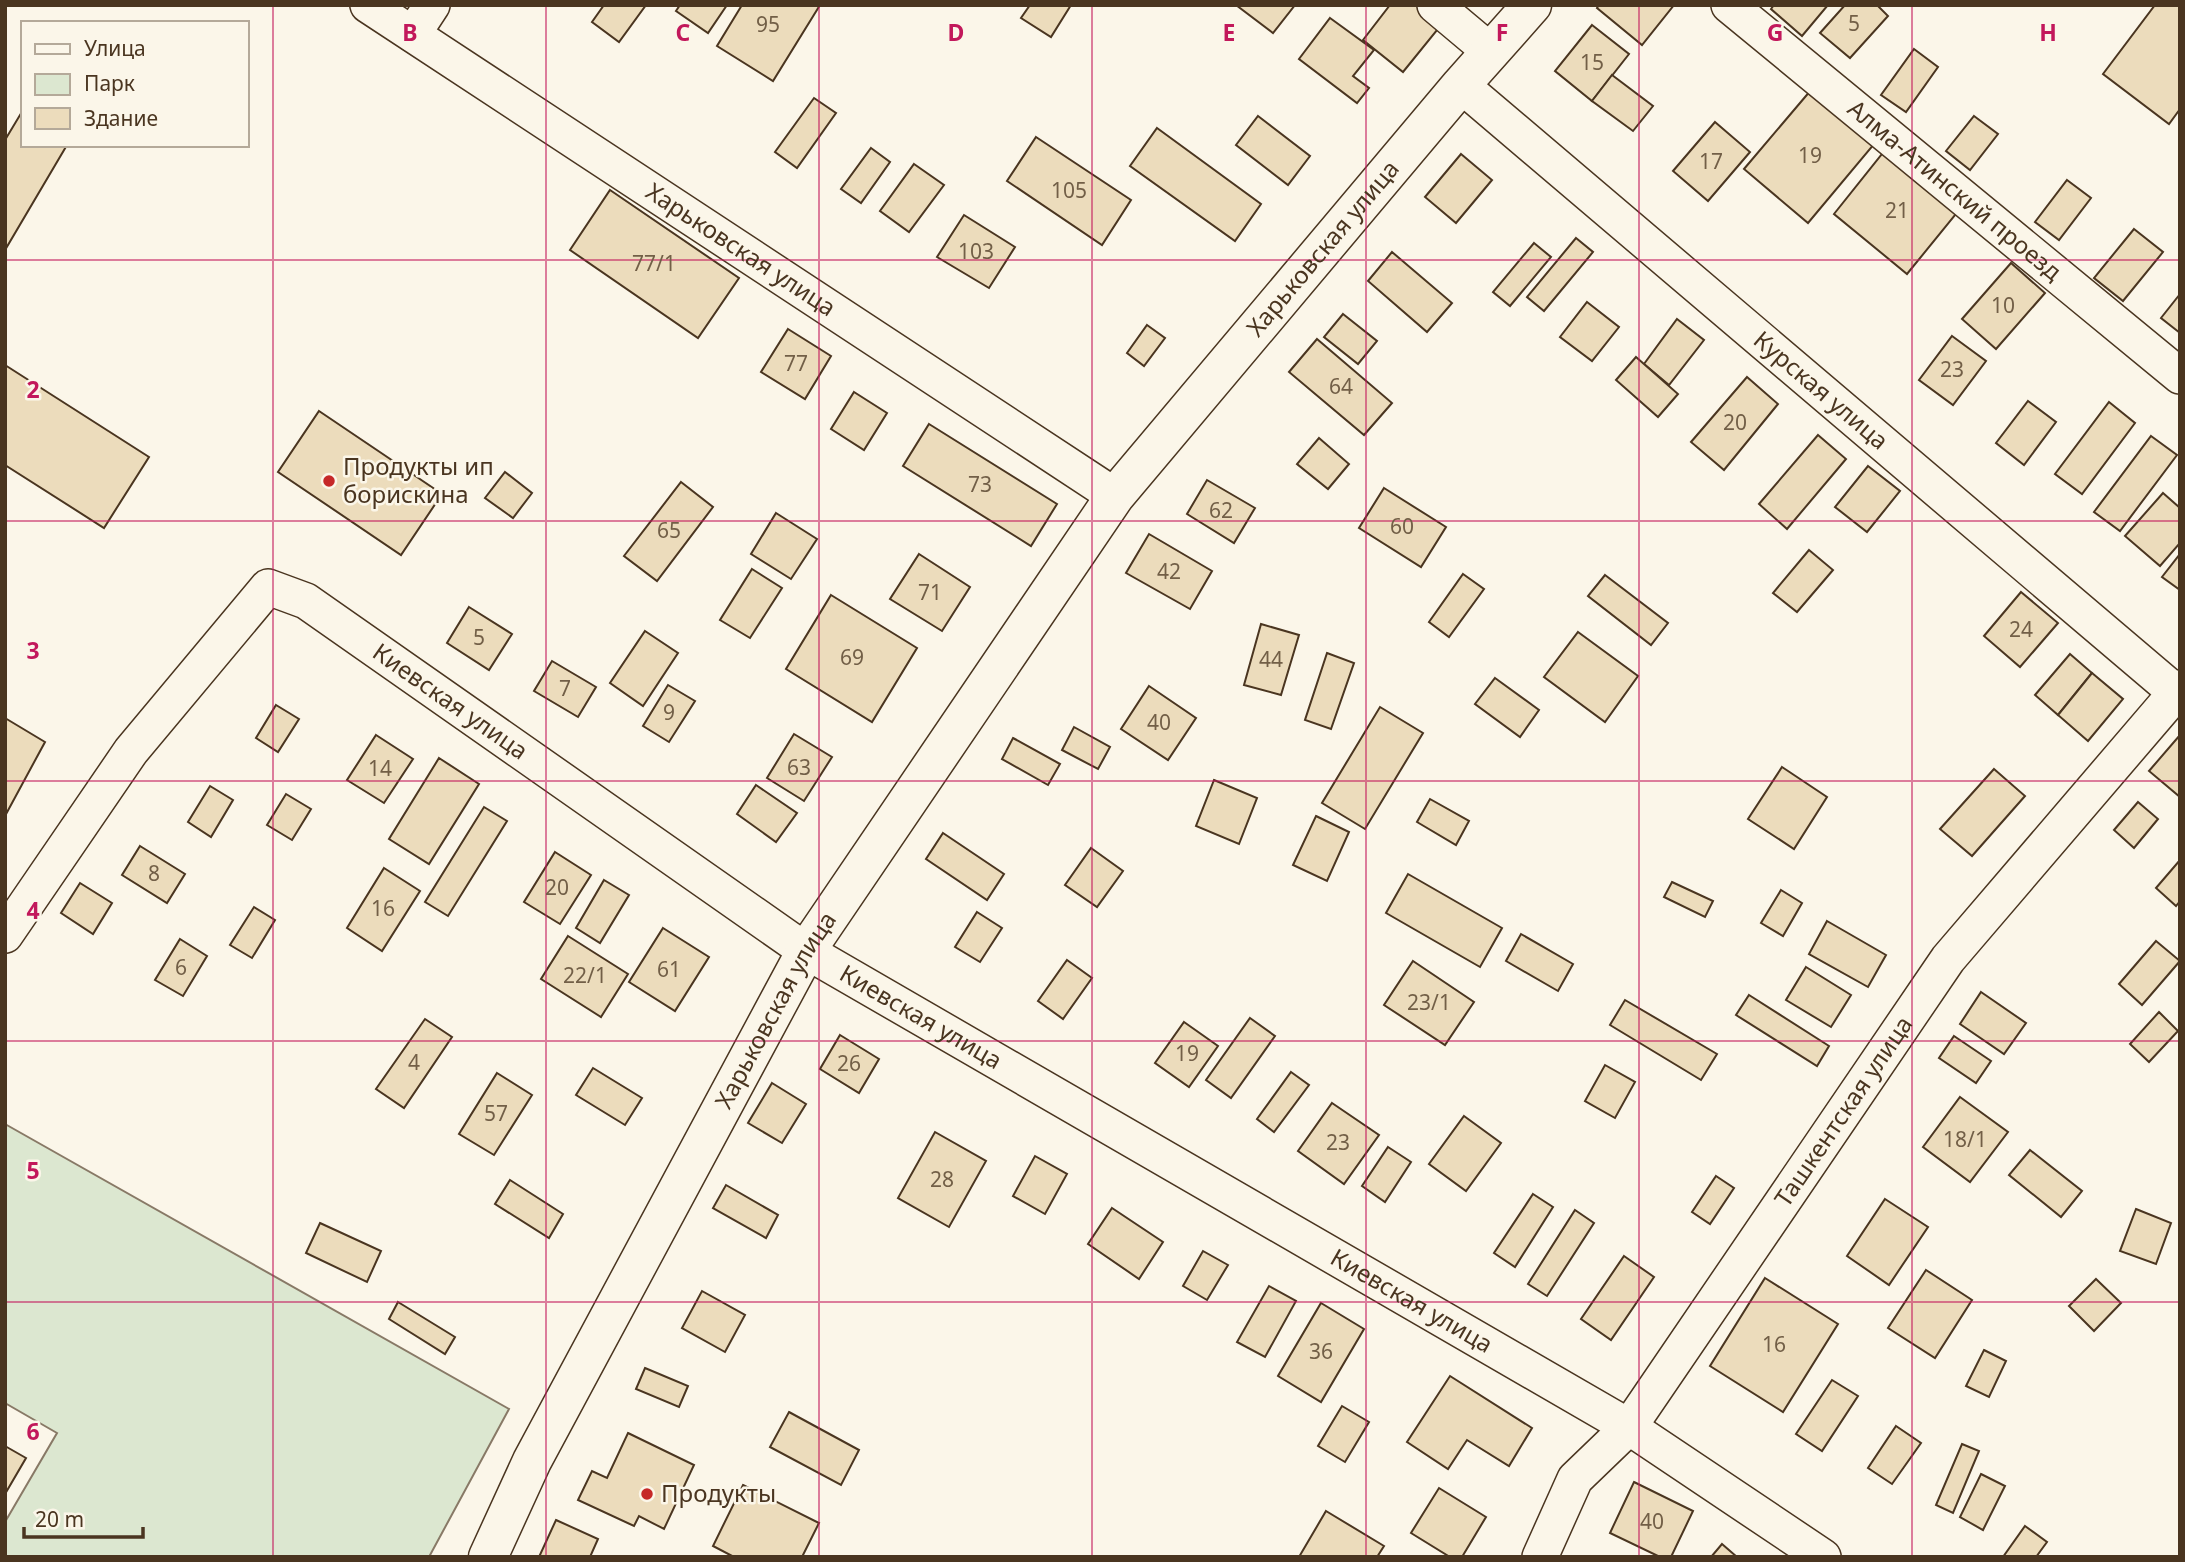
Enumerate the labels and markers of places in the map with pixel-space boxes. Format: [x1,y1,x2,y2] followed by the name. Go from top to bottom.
[343,449,494,510] place label: Продукты ип борискина
[321,473,337,489] marker: Продукты ип борискина
[661,1476,776,1509] place label: Продукты
[639,1486,655,1502] marker: Продукты

